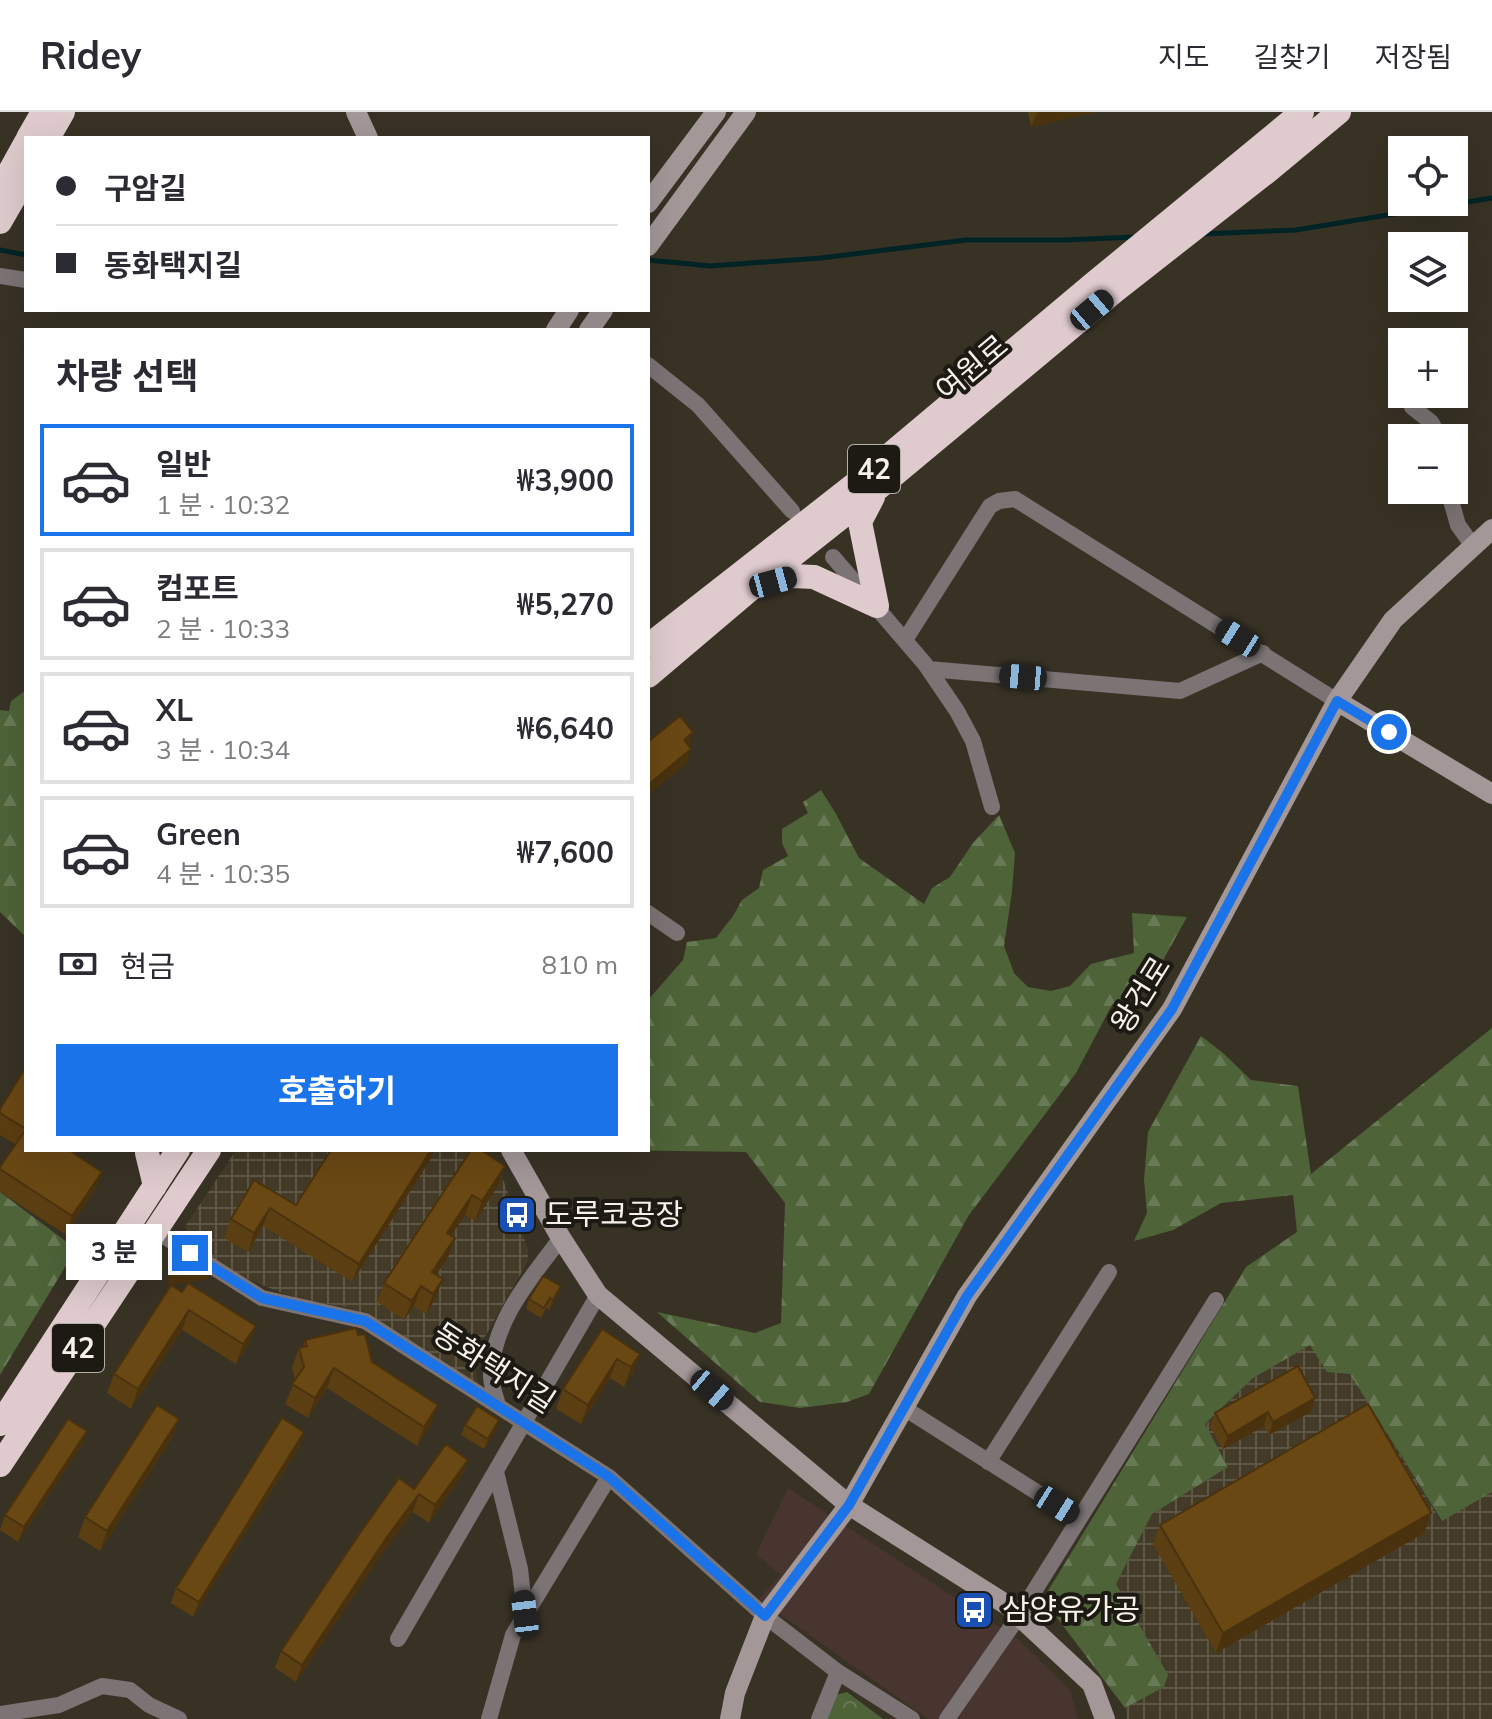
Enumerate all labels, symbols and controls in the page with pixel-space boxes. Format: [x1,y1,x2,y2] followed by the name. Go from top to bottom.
[40,31,141,79] text: Ridey
[1158,39,1209,74] text: 지도
[1253,39,1331,74] text: 길찾기
[1375,39,1452,74] text: 저장됨
[1388,136,1468,504] map controls
[1388,136,1468,216] button: locate
[104,169,187,207] text: 구암길
[1388,232,1468,312] button: layers
[104,246,242,284] text: 동화택지길
[1066,285,1118,335] car
[927,326,1015,408] street label: 여원로
[1388,328,1468,408] button: +
[56,353,198,398] text: 차량 선택
[1388,424,1468,504] button: −
[60,444,132,516] icon: car
[156,445,211,483] text: 일반
[848,445,900,493] road number: 42
[517,461,614,499] text: ₩3,900
[156,488,290,521] text: 1 분 · 10:32
[747,564,799,600] car
[60,568,132,640] icon: car
[156,569,239,607] text: 컴포트
[517,585,614,623] text: ₩5,270
[156,612,290,645] text: 2 분 · 10:33
[1211,615,1265,661] car
[998,663,1048,691] car
[156,691,193,729] text: XL
[60,692,132,764] icon: car
[517,709,614,747] text: ₩6,640
[1371,714,1407,750] route start
[156,733,290,766] text: 3 분 · 10:34
[156,815,241,853] text: Green
[60,816,132,888] icon: car
[517,833,614,871] text: ₩7,600
[156,857,290,890] text: 4 분 · 10:35
[56,942,100,986] icon: cash
[120,947,175,985] text: 현금
[542,948,618,981] text: 810 m
[1102,949,1178,1040] street label: 왕건로
[56,1044,618,1136] button: 호출하기
[496,1194,538,1236] bus stop icon: 도루코공장
[545,1195,683,1233] place label: 도루코공장
[66,1225,162,1281] callout: 3 분
[91,1235,137,1268] text: 3 분
[172,1235,208,1271] route end
[426,1314,563,1421] street label: 동화택지길
[52,1324,104,1372] road number: 42
[686,1365,738,1415] car
[1030,1482,1084,1528] car
[510,1589,540,1639] car
[953,1589,995,1631] bus stop icon: 삼양유가공
[1002,1590,1140,1628] place label: 삼양유가공

